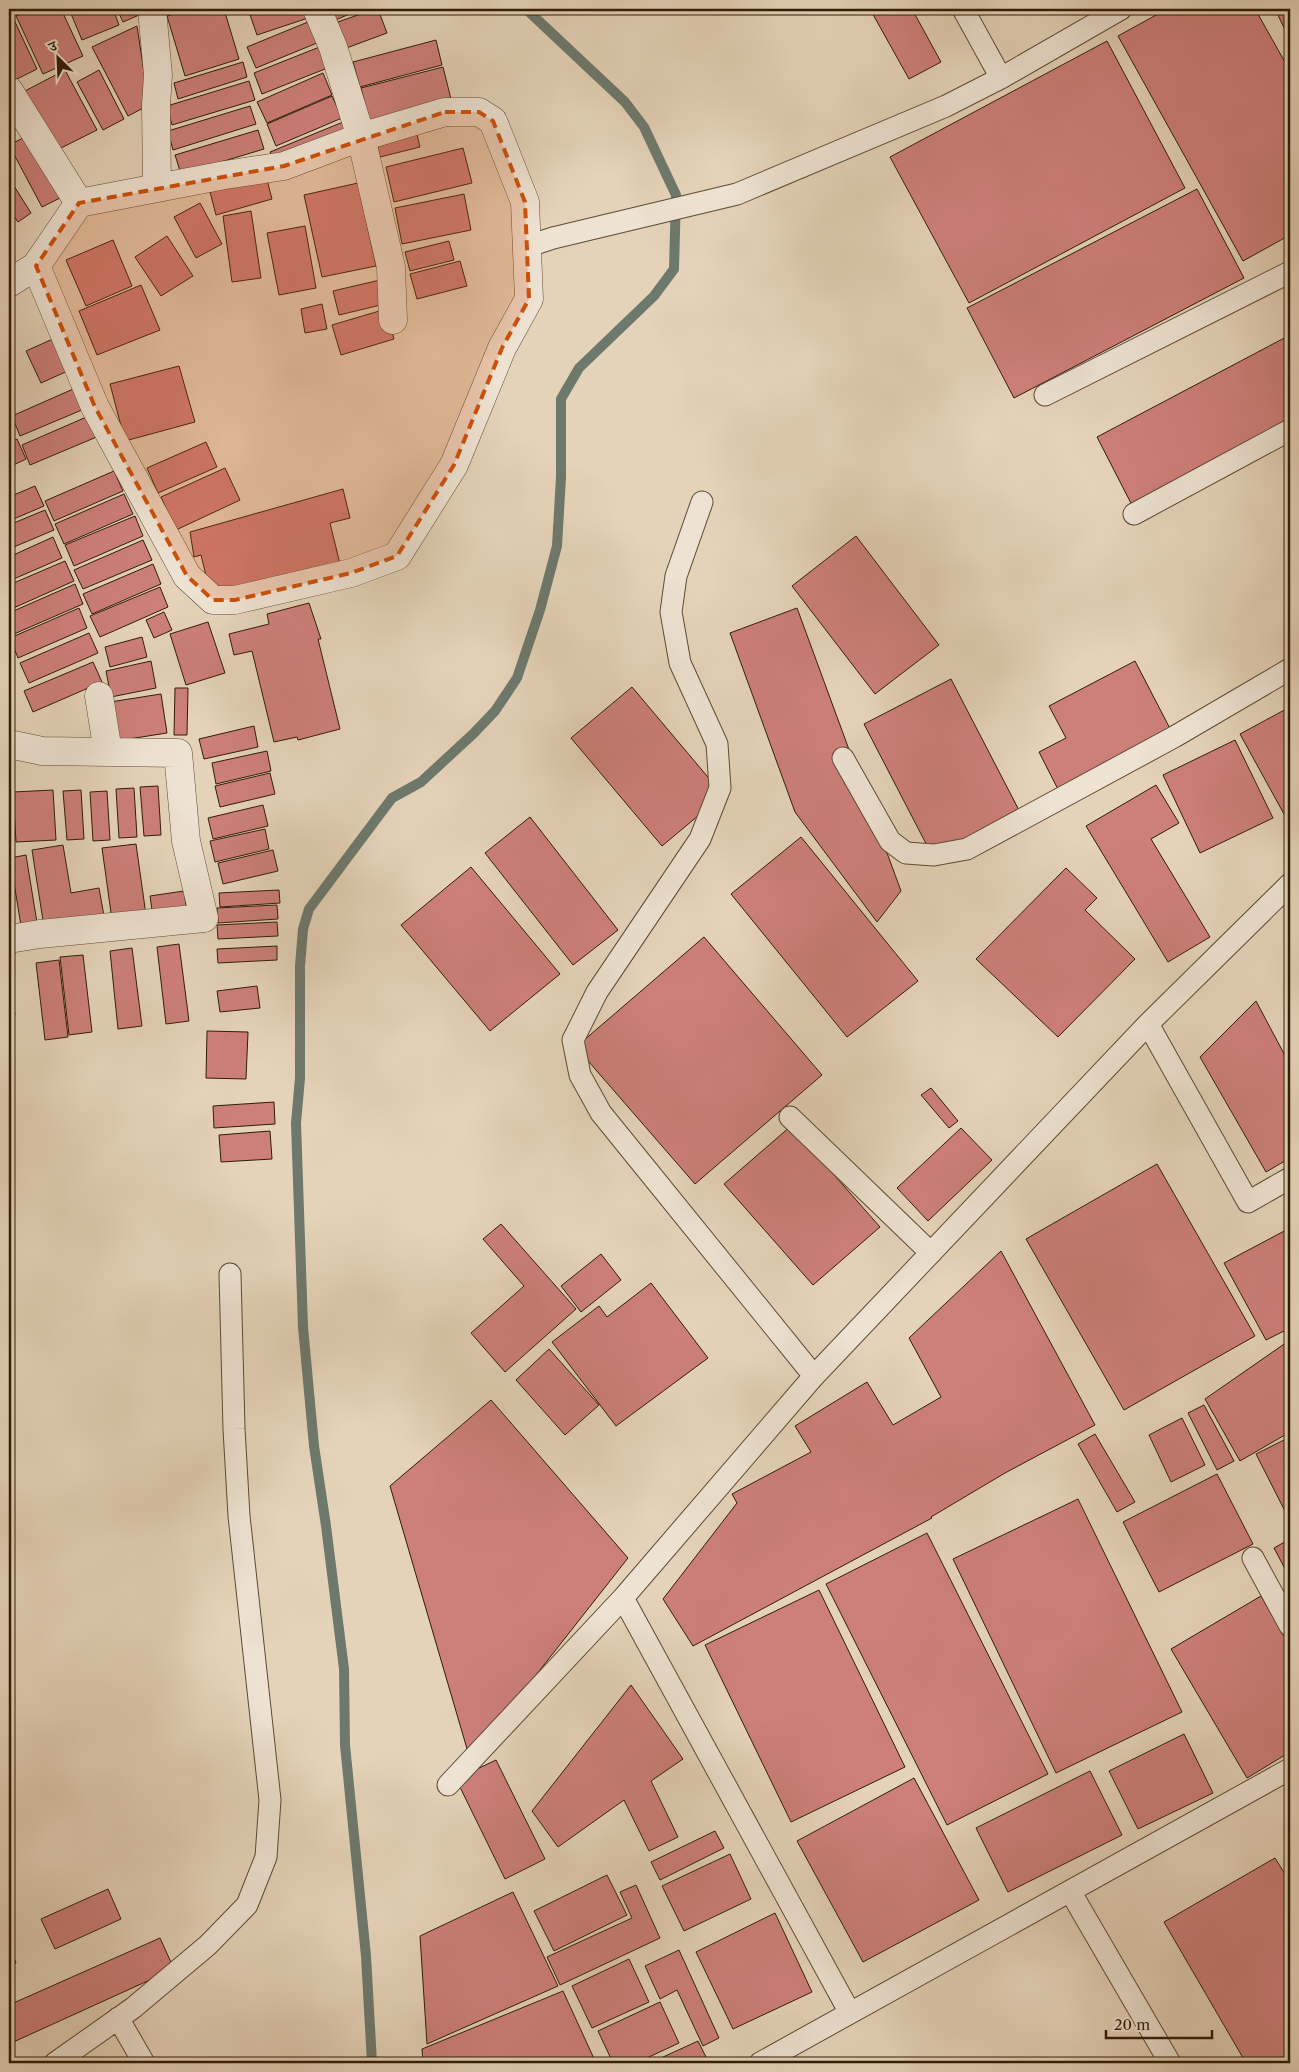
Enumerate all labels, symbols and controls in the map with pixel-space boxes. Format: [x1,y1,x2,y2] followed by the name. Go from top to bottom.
[32,32,82,82] north arrow
[45,36,60,56] text: उ
[1106,2007,1213,2039] scale bar
[1114,2015,1150,2034] text: 20 m

